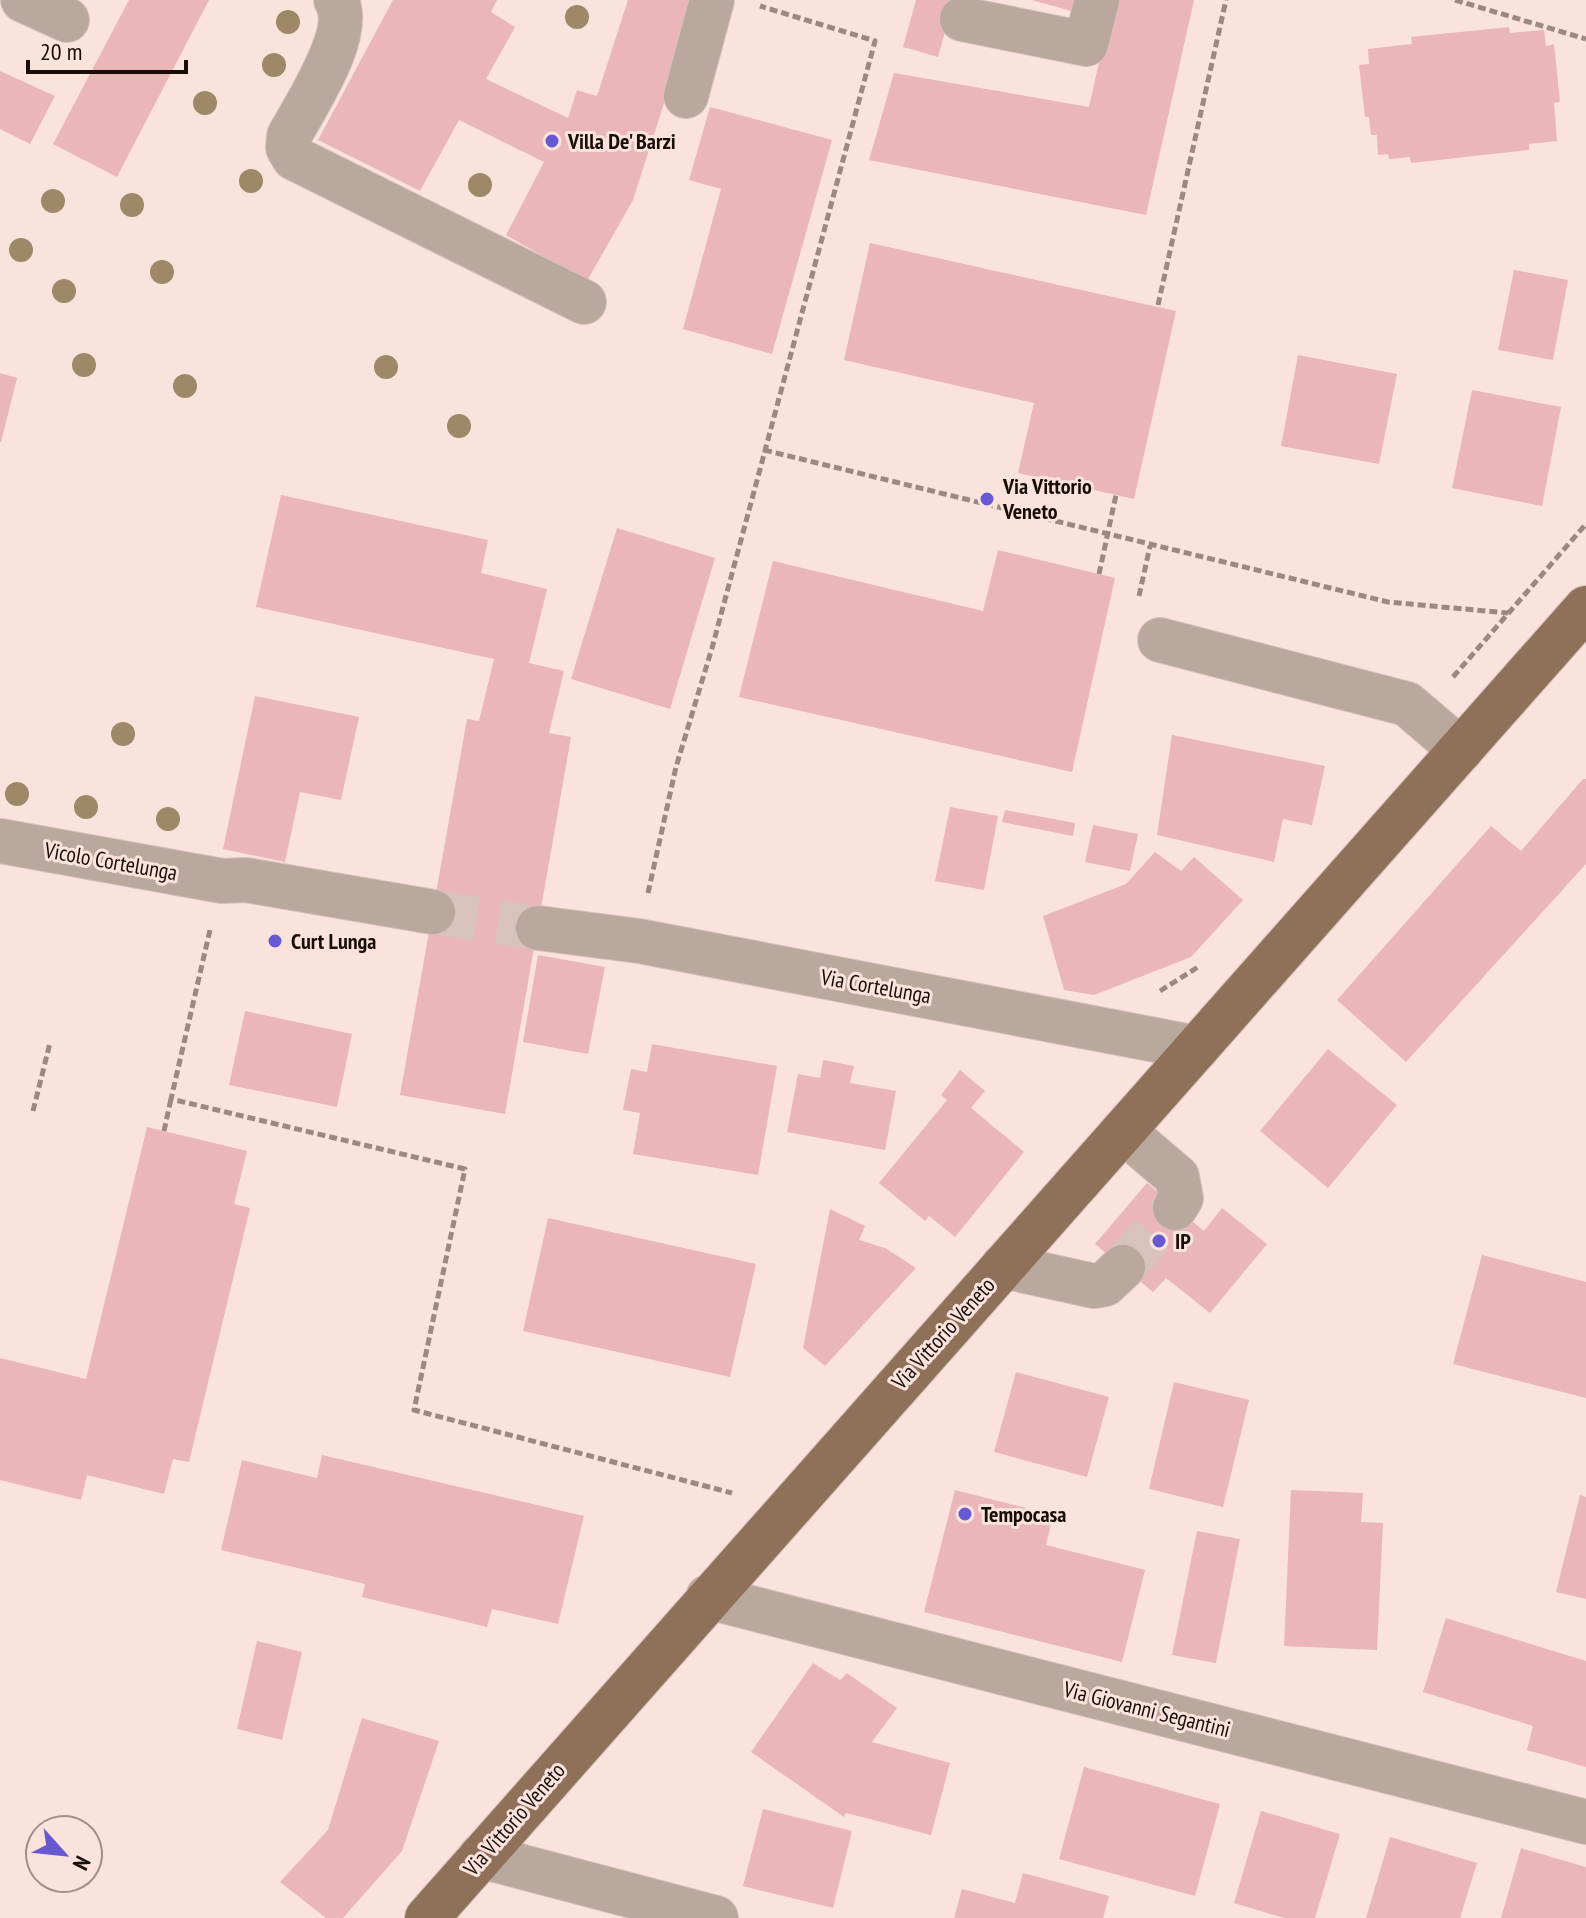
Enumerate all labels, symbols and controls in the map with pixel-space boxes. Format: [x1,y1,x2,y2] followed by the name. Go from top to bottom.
[28,24,186,74] scale bar
[40,36,82,67] text: 20 m
[567,127,676,155] place label: Villa De' Barzi
[543,132,561,150] marker: Villa De' Barzi
[1002,472,1092,525] place label: Via Vittorio Veneto
[978,490,996,508] marker: Via Vittorio Veneto
[41,835,180,886] street label: Vicolo Cortelunga
[291,927,376,955] place label: Curt Lunga
[266,932,284,950] marker: Curt Lunga
[818,962,933,1009] street label: Via Cortelunga
[1175,1227,1191,1255] place label: IP
[1150,1232,1168,1250] marker: IP
[885,1271,1001,1396] street label: Via Vittorio Veneto
[981,1500,1066,1528] place label: Tempocasa
[956,1505,974,1523] marker: Tempocasa
[1060,1674,1233,1743] street label: Via Giovanni Segantini
[457,1757,571,1882] street label: Via Vittorio Veneto
[24,1814,104,1894] north arrow
[67,1851,97,1875] text: N

